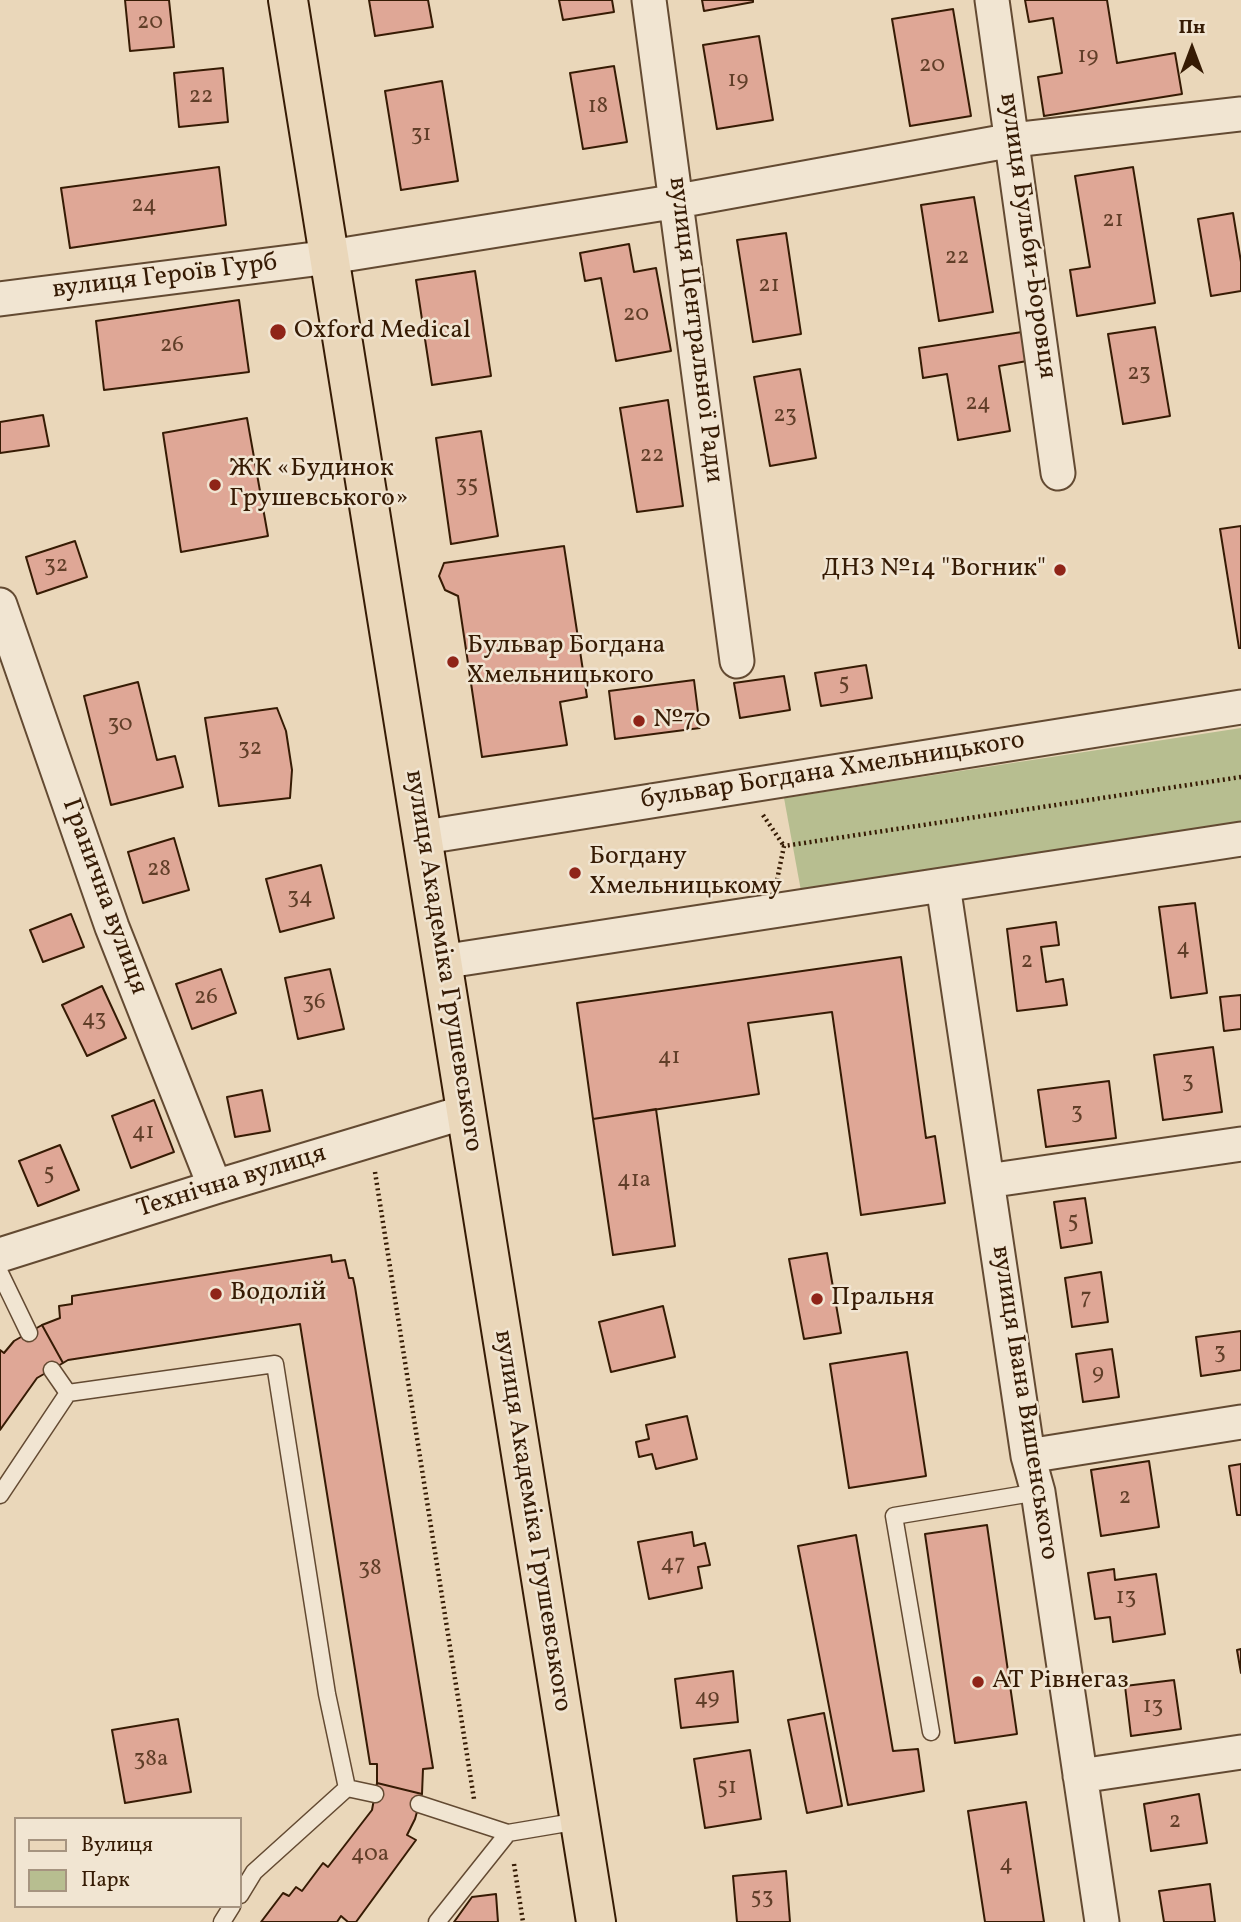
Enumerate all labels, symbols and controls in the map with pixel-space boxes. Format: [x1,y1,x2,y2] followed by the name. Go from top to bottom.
[137,10,163,38] house number: 20
[1157,14,1227,84] north arrow
[1179,15,1205,41] text: Пн
[1078,44,1098,72] house number: 19
[919,53,945,81] house number: 20
[728,68,748,96] house number: 19
[189,84,213,112] house number: 22
[991,91,1061,381] street label: вулиця Бульби-Боровця
[588,94,608,122] house number: 18
[411,122,431,150] house number: 31
[660,175,728,485] street label: вулиця Центральної Ради
[131,193,157,221] house number: 24
[1102,208,1124,236] house number: 21
[945,245,969,273] house number: 22
[51,249,279,307] street label: вулиця Героїв Гурб
[758,273,780,301] house number: 21
[623,302,649,330] house number: 20
[294,316,471,348] place label: Oxford Medical
[268,322,288,342] marker: Oxford Medical
[160,333,184,361] house number: 26
[1127,361,1151,389] house number: 23
[965,391,991,419] house number: 24
[773,403,797,431] house number: 23
[640,443,664,471] house number: 22
[229,454,408,516] place label: ЖК «Будинок Грушевського»
[456,473,478,501] house number: 35
[207,477,223,493] marker: ЖК «Будинок Грушевського»
[44,553,68,581] house number: 32
[822,554,1046,586] place label: ДНЗ №14 "Вогник"
[1052,562,1068,578] marker: ДНЗ №14 "Вогник"
[467,631,665,692] place label: Бульвар Богдана Хмельницького
[445,654,461,670] marker: Бульвар Богдана Хмельницького
[838,671,850,699] house number: 5
[653,705,711,737] place label: №70
[107,712,133,740] house number: 30
[631,713,647,729] marker: №70
[639,726,1027,818] street label: бульвар Богдана Хмельницького
[238,736,262,764] house number: 32
[396,768,488,1154] street label: вулиця Академіка Грушевського
[53,795,153,999] street label: Гранична вулиця
[589,842,782,903] place label: Богдану Хмельницькому
[147,857,171,885] house number: 28
[567,865,583,881] marker: Богдану Хмельницькому
[287,885,313,913] house number: 34
[1176,936,1190,964] house number: 4
[1021,949,1033,977] house number: 2
[194,985,218,1013] house number: 26
[302,990,326,1018] house number: 36
[82,1007,106,1035] house number: 43
[658,1045,680,1073] house number: 41
[1182,1069,1194,1097] house number: 3
[1071,1100,1083,1128] house number: 3
[132,1120,154,1148] house number: 41
[134,1139,330,1227] street label: Технічна вулиця
[43,1161,55,1189] house number: 5
[617,1168,651,1196] house number: 41а
[1067,1209,1079,1237] house number: 5
[983,1244,1063,1562] street label: вулиця Івана Вишенського
[230,1278,326,1310] place label: Водолій
[831,1283,934,1315] place label: Пральня
[208,1286,224,1302] marker: Водолій
[1080,1286,1092,1314] house number: 7
[809,1291,825,1307] marker: Пральня
[485,1328,577,1714] street label: вулиця Академіка Грушевського
[1214,1340,1226,1368] house number: 3
[1092,1361,1104,1389] house number: 9
[1119,1485,1131,1513] house number: 2
[661,1552,685,1580] house number: 47
[358,1556,382,1584] house number: 38
[1116,1585,1136,1613] house number: 13
[992,1666,1129,1698] place label: АТ Рівнегаз
[970,1674,986,1690] marker: АТ Рівнегаз
[695,1686,719,1714] house number: 49
[1143,1694,1163,1722] house number: 13
[134,1747,168,1775] house number: 38а
[717,1775,737,1803] house number: 51
[1169,1809,1181,1837] house number: 2
[14,1817,242,1908] legend
[81,1831,153,1860] text: Вулиця
[351,1842,389,1870] house number: 40а
[999,1852,1013,1880] house number: 4
[81,1866,130,1895] text: Парк
[751,1885,773,1913] house number: 53

